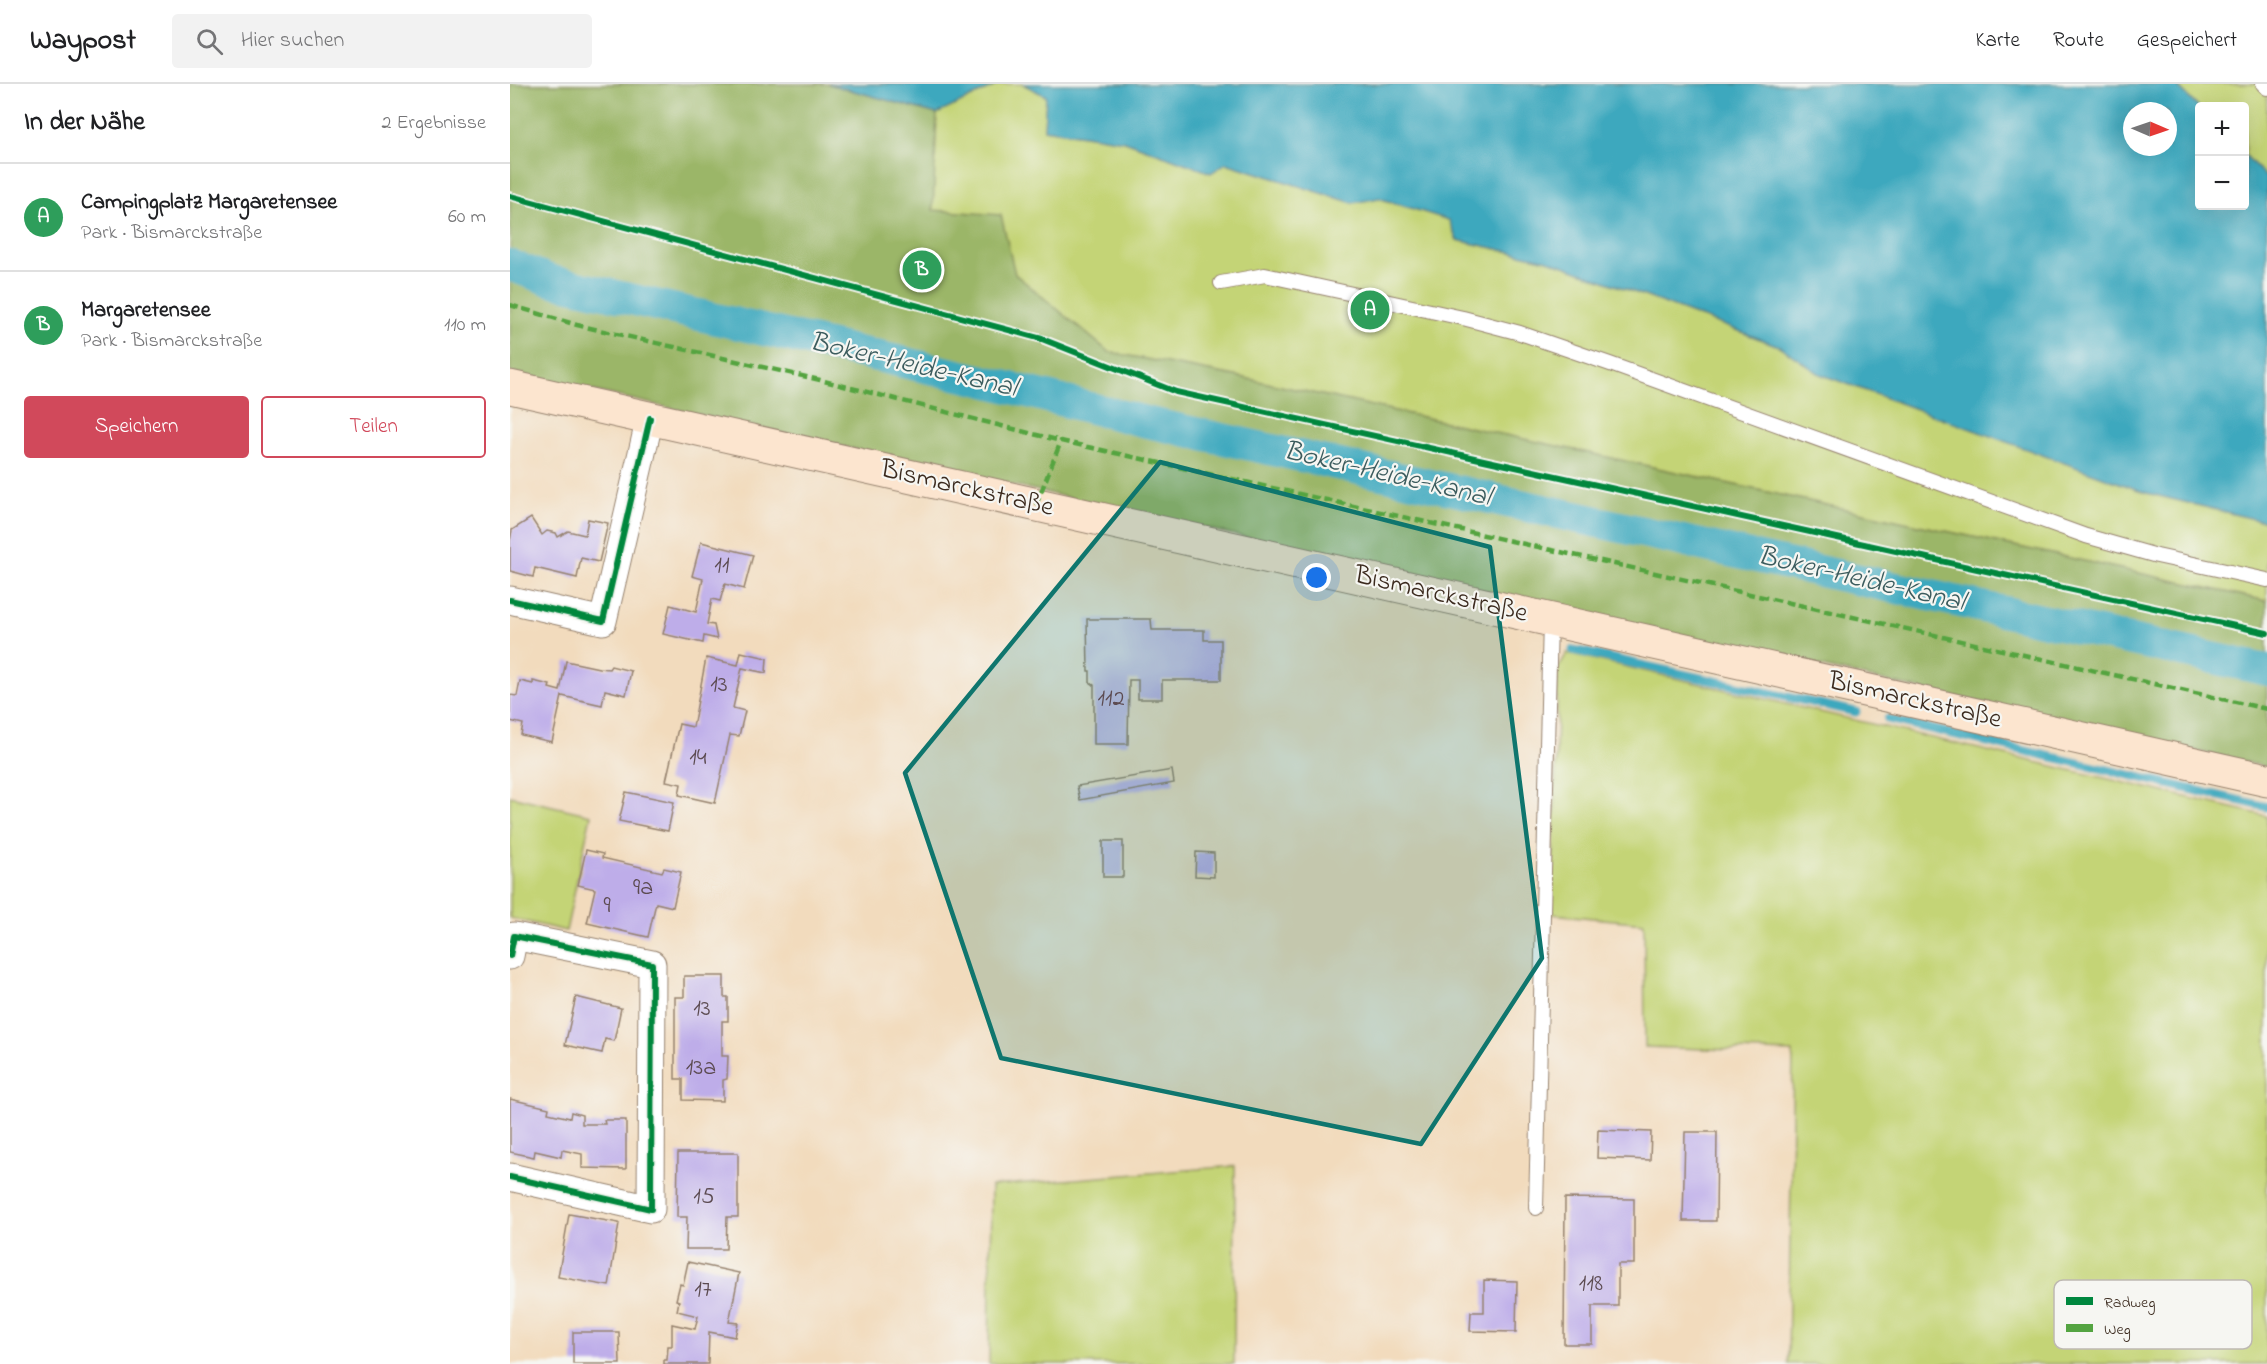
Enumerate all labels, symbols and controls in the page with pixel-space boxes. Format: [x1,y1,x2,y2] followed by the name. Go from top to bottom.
[172,14,592,68] search box
[30,21,136,62] text: Waypost
[193,25,226,58] icon: search
[241,25,344,57] text: Hier suchen
[1975,26,2020,56] text: Karte
[2053,26,2104,56] text: Route
[2137,26,2237,56] text: Gespeichert
[2123,102,2177,156] north arrow
[2195,102,2249,210] map controls
[2195,102,2249,156] button: +
[24,104,145,142] text: In der Nähe
[381,109,486,138] text: 2 Ergebnisse
[2195,156,2249,210] button: −
[81,187,337,219] text: Campingplatz Margaretensee
[37,203,50,232] text: A
[448,203,486,232] text: 60 m
[81,219,262,248] text: Park · Bismarckstraße
[902,248,942,292] pin: B
[1350,288,1390,332] pin: A
[81,295,211,327] text: Margaretensee
[37,311,50,340] text: B
[444,311,486,340] text: 110 m
[805,322,1024,411] water label: Boker-Heide-Kanal
[81,327,262,356] text: Park · Bismarckstraße
[24,396,249,458] button: Speichern
[261,396,486,458] button: Teilen
[1279,431,1498,520] water label: Boker-Heide-Kanal
[876,450,1058,528] street label: Bismarckstraße
[1753,536,1972,625] water label: Boker-Heide-Kanal
[714,549,730,584] house number: 11
[1350,556,1532,634] street label: Bismarckstraße
[1302,563,1331,592] your location
[1824,662,2006,740] street label: Bismarckstraße
[710,668,728,703] house number: 13
[1097,682,1125,717] house number: 112
[689,741,707,776] house number: 14
[633,871,653,906] house number: 9a
[603,889,611,924] house number: 9
[693,992,711,1027] house number: 13
[686,1051,716,1086] house number: 13a
[693,1180,715,1215] house number: 15
[1579,1267,1603,1302] house number: 118
[694,1273,712,1308] house number: 17
[2054,1280,2252,1349] legend
[2104,1291,2155,1315] text: Radweg
[2104,1318,2131,1342] text: Weg

